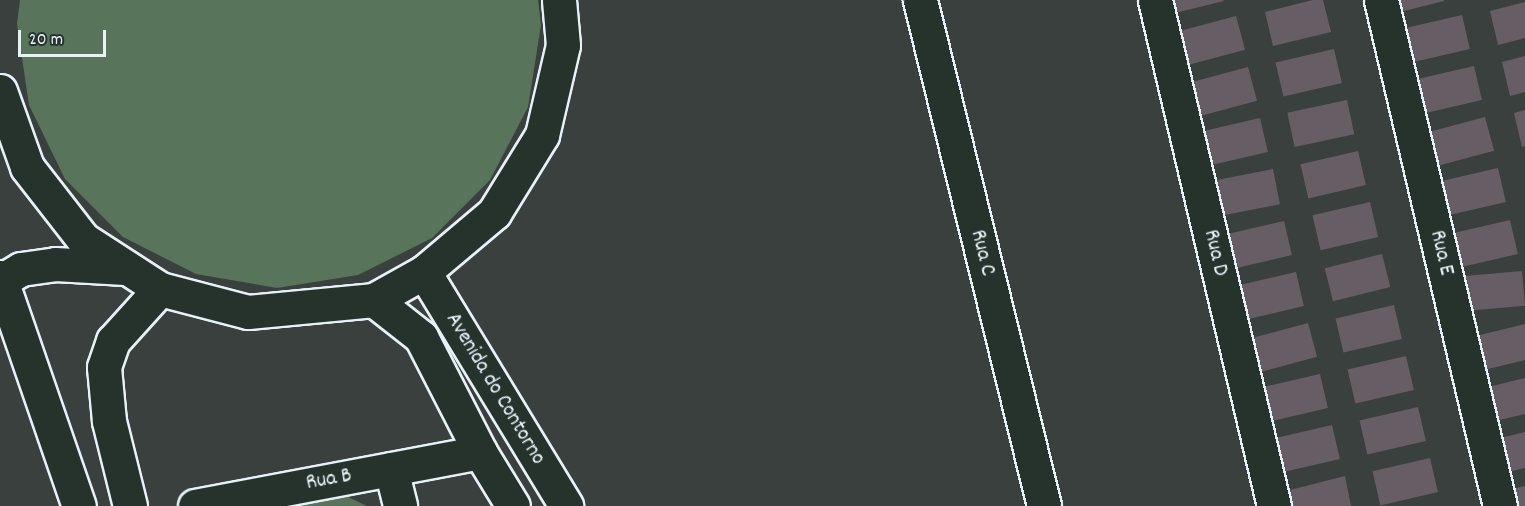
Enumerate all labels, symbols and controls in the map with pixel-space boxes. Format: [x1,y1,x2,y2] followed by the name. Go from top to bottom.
[21,18,110,56] scale bar
[29,28,63,53] text: 20 m
[964,227,1000,279] street label: Rua C
[1197,227,1233,279] street label: Rua D
[1423,228,1459,278] street label: Rua E
[439,308,551,470] street label: Avenida do Contorno
[304,463,354,497] street label: Rua B

